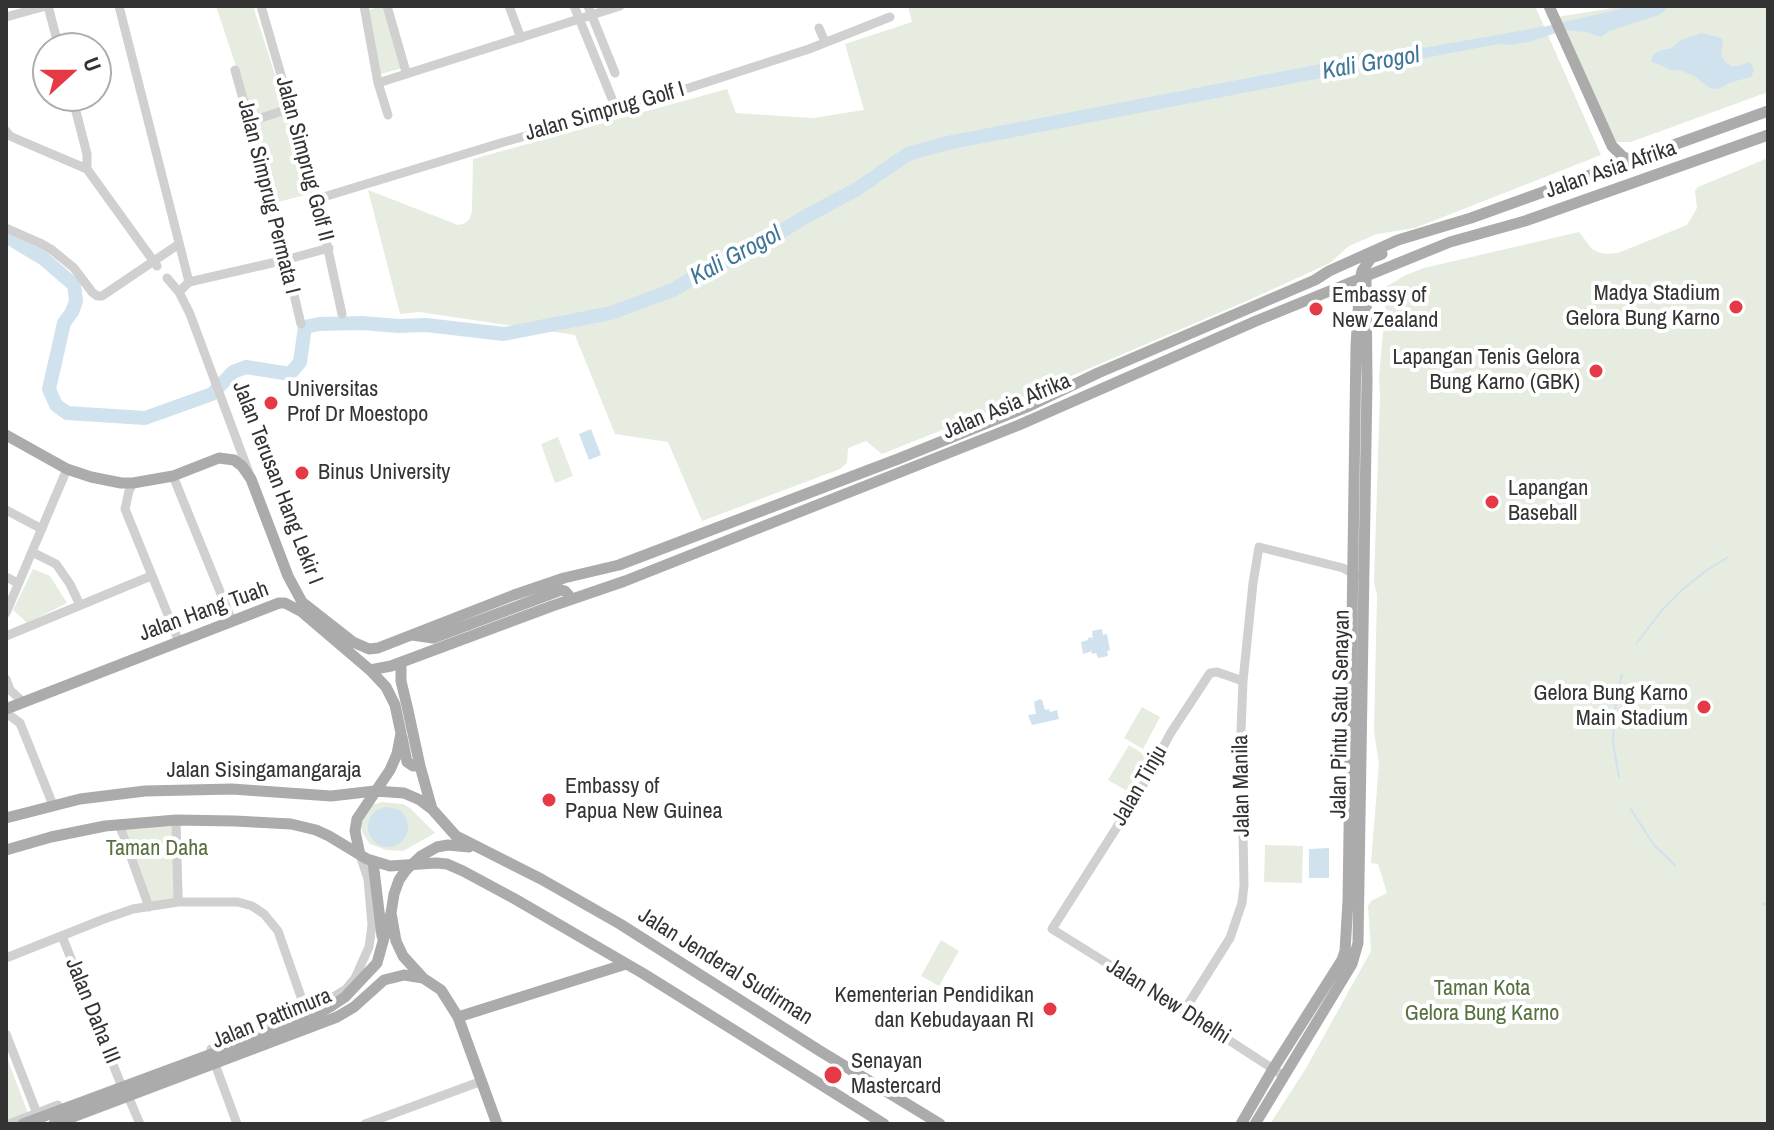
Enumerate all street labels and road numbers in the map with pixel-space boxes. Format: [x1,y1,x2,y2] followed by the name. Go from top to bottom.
[269,74,339,244] street label: Jalan Simprug Golf II
[522,77,688,147] street label: Jalan Simprug Golf I
[231,97,305,297] street label: Jalan Simprug Permata I
[1542,135,1680,205] street label: Jalan Asia Afrika
[939,368,1075,446] street label: Jalan Asia Afrika
[226,378,328,588] street label: Jalan Terusan Hang Lekir I
[136,576,272,648] street label: Jalan Hang Tuah
[1326,609,1356,819] street label: Jalan Pintu Satu Senayan
[1228,735,1256,837] street label: Jalan Manila
[1107,741,1173,831] street label: Jalan Tinju
[167,758,361,784] street label: Jalan Sisingamangaraja
[633,903,817,1031] street label: Jalan Jenderal Sudirman
[1101,953,1235,1051] street label: Jalan New Dhelhi
[59,954,125,1068] street label: Jalan Daha III
[208,983,336,1055] street label: Jalan Pattimura

